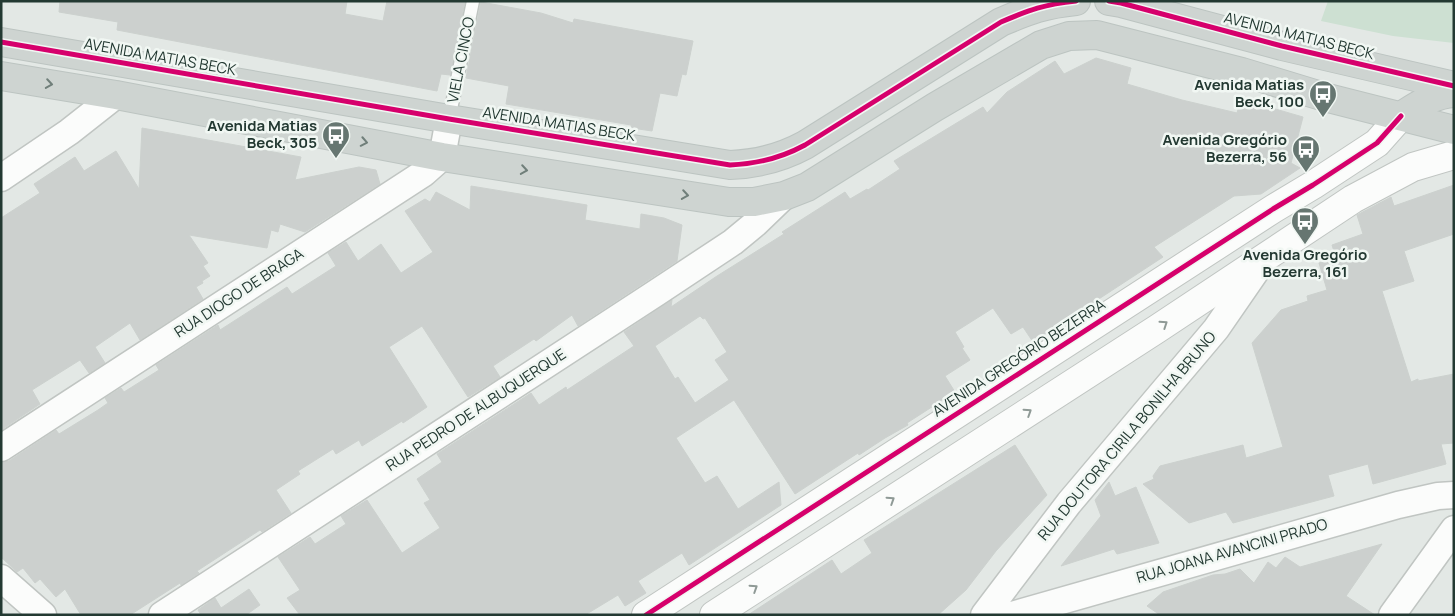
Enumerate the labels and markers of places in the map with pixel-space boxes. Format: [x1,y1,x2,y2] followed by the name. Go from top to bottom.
[1194,74,1304,112] place label: Avenida Matias Beck, 100
[1308,79,1338,118] bus stop icon: Avenida Matias Beck, 100
[207,115,317,153] place label: Avenida Matias Beck, 305
[321,120,351,159] bus stop icon: Avenida Matias Beck, 305
[1162,129,1287,167] place label: Avenida Gregório Bezerra, 56
[1291,134,1321,173] bus stop icon: Avenida Gregório Bezerra, 56
[1290,206,1320,245] bus stop icon: Avenida Gregório Bezerra, 161
[1243,244,1367,282] place label: Avenida Gregório Bezerra, 161

